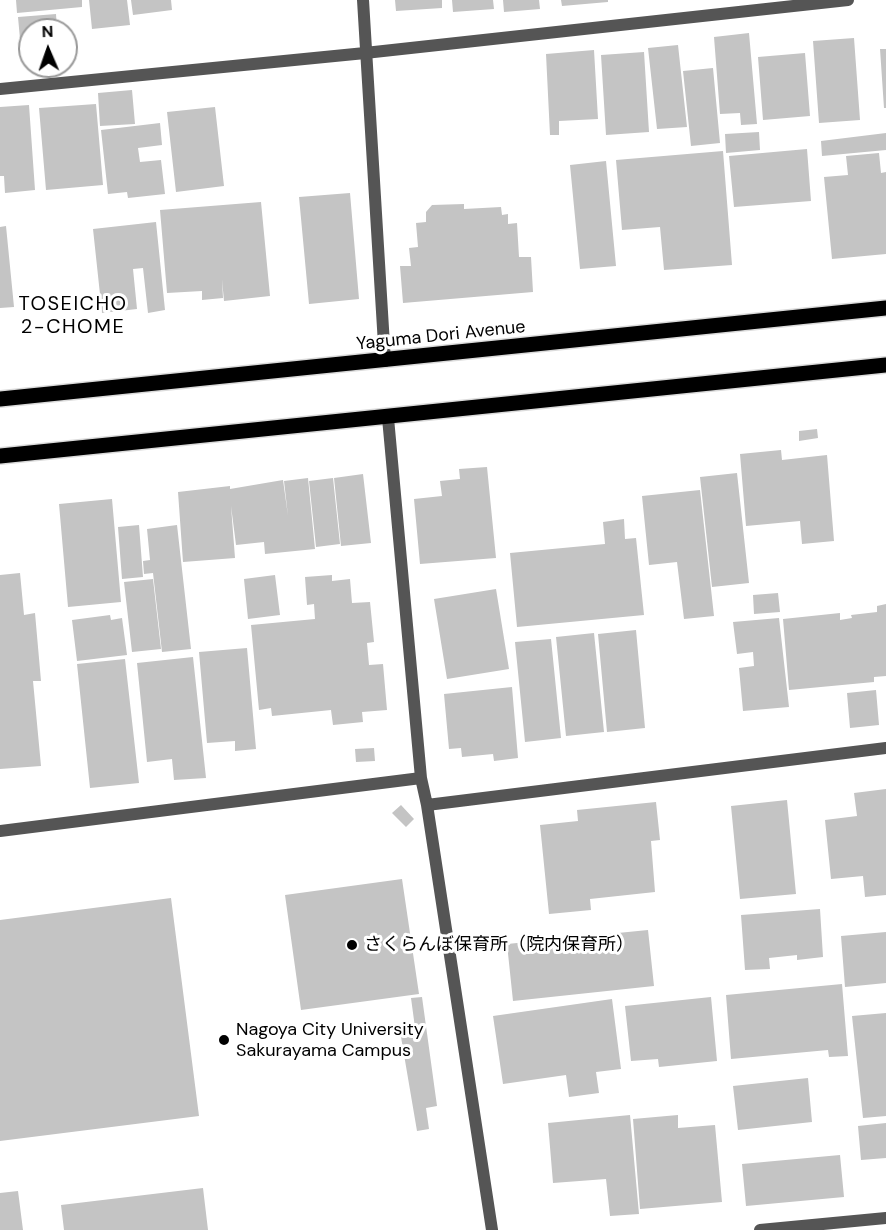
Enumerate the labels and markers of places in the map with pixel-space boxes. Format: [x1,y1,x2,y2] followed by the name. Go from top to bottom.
[364,934,634,956] place label: さくらんぼ保育所（院内保育所）
[345,938,359,952] marker: さくらんぼ保育所（院内保育所）
[236,1019,424,1062] place label: Nagoya City University Sakurayama Campus
[217,1033,231,1047] marker: Nagoya City University Sakurayama Campus

